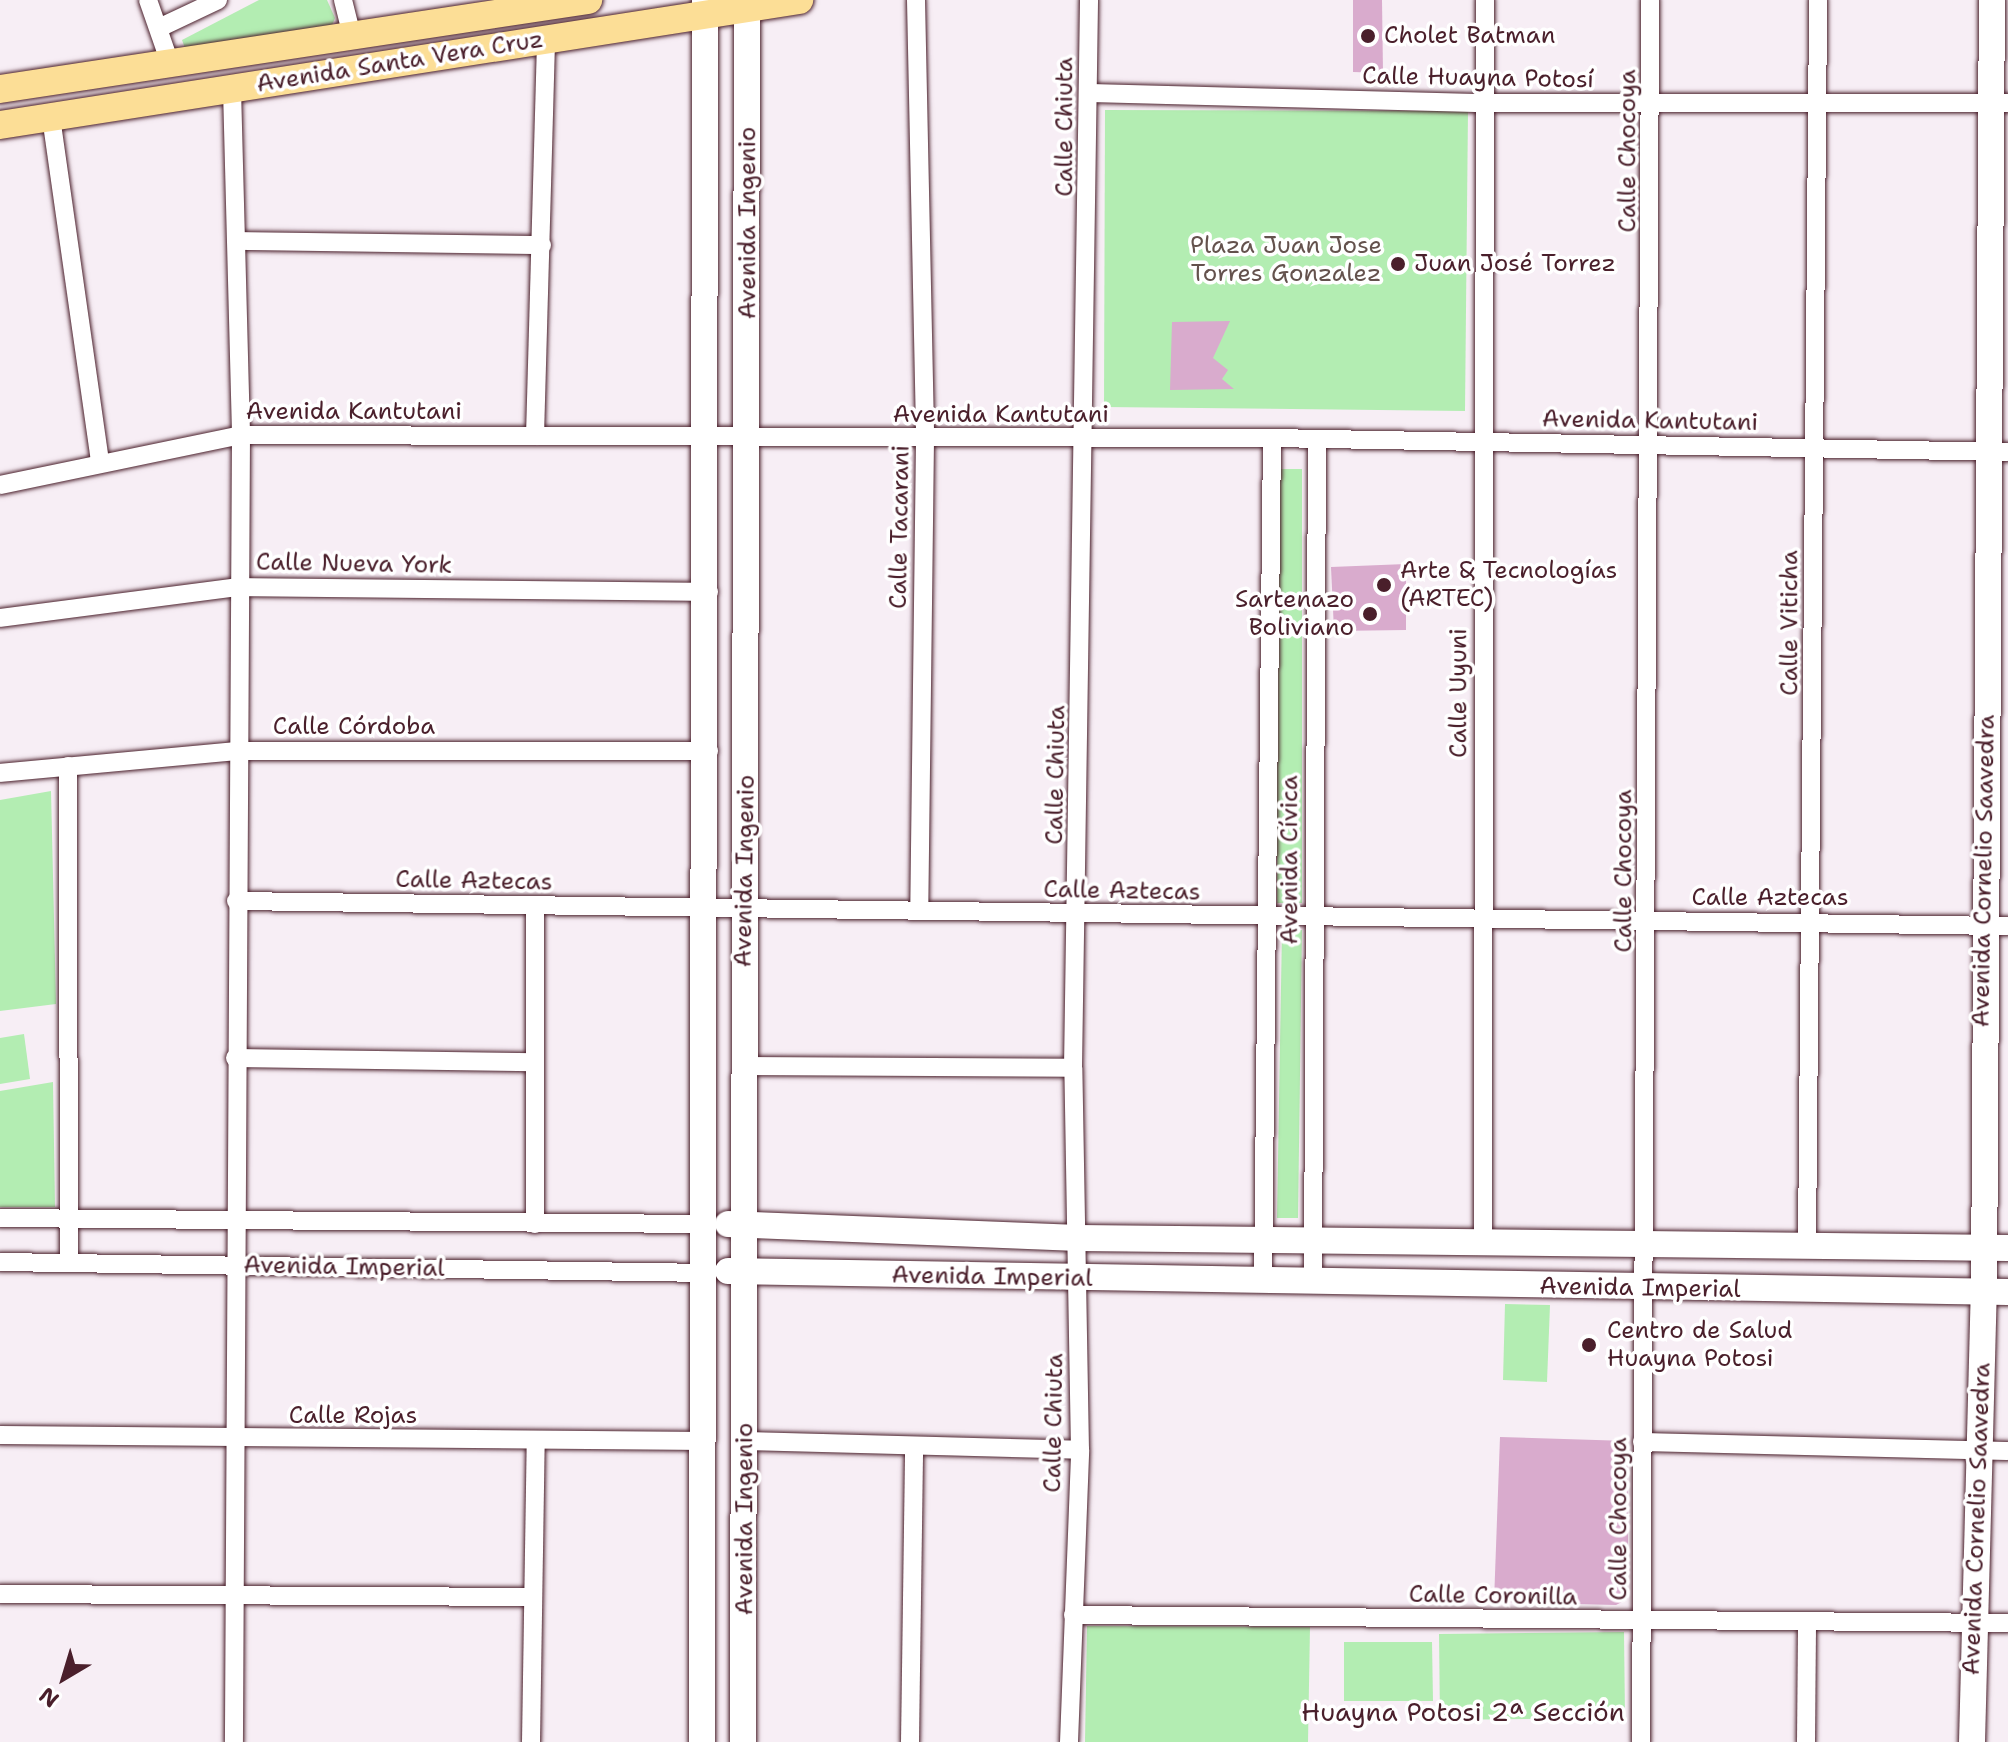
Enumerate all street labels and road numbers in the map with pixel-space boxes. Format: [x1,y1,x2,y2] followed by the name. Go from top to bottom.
[254,25,546,99] street label: Avenida Santa Vera Cruz
[1051,57,1079,197] street label: Calle Chiuta
[1362,62,1594,94] street label: Calle Huayna Potosí
[1614,69,1642,233] street label: Calle Chocoya
[734,127,762,319] street label: Avenida Ingenio
[246,398,462,426] street label: Avenida Kantutani
[893,401,1109,429] street label: Avenida Kantutani
[1542,405,1758,437] street label: Avenida Kantutani
[884,445,916,609] street label: Calle Tacarani
[256,548,452,580] street label: Calle Nueva York
[1776,550,1804,696] street label: Calle Viticha
[1445,628,1473,758] street label: Calle Uyuni
[1040,705,1072,845] street label: Calle Chiuta
[273,713,435,741] street label: Calle Córdoba
[1967,714,2001,1028] street label: Avenida Cornelio Saavedra
[729,774,761,968] street label: Avenida Ingenio
[1276,775,1304,945] street label: Avenida Cívica
[1610,789,1638,953] street label: Calle Chocoya
[395,865,553,897] street label: Calle Aztecas
[1043,875,1201,907] street label: Calle Aztecas
[1691,884,1849,912] street label: Calle Aztecas
[243,1251,445,1283] street label: Avenida Imperial
[891,1261,1093,1293] street label: Avenida Imperial
[1539,1272,1741,1304] street label: Avenida Imperial
[1038,1353,1070,1493] street label: Calle Chiuta
[1957,1362,1997,1676] street label: Avenida Cornelio Saavedra
[289,1402,417,1430] street label: Calle Rojas
[731,1423,759,1615] street label: Avenida Ingenio
[1605,1437,1633,1601] street label: Calle Chocoya
[1408,1580,1578,1612] street label: Calle Coronilla

